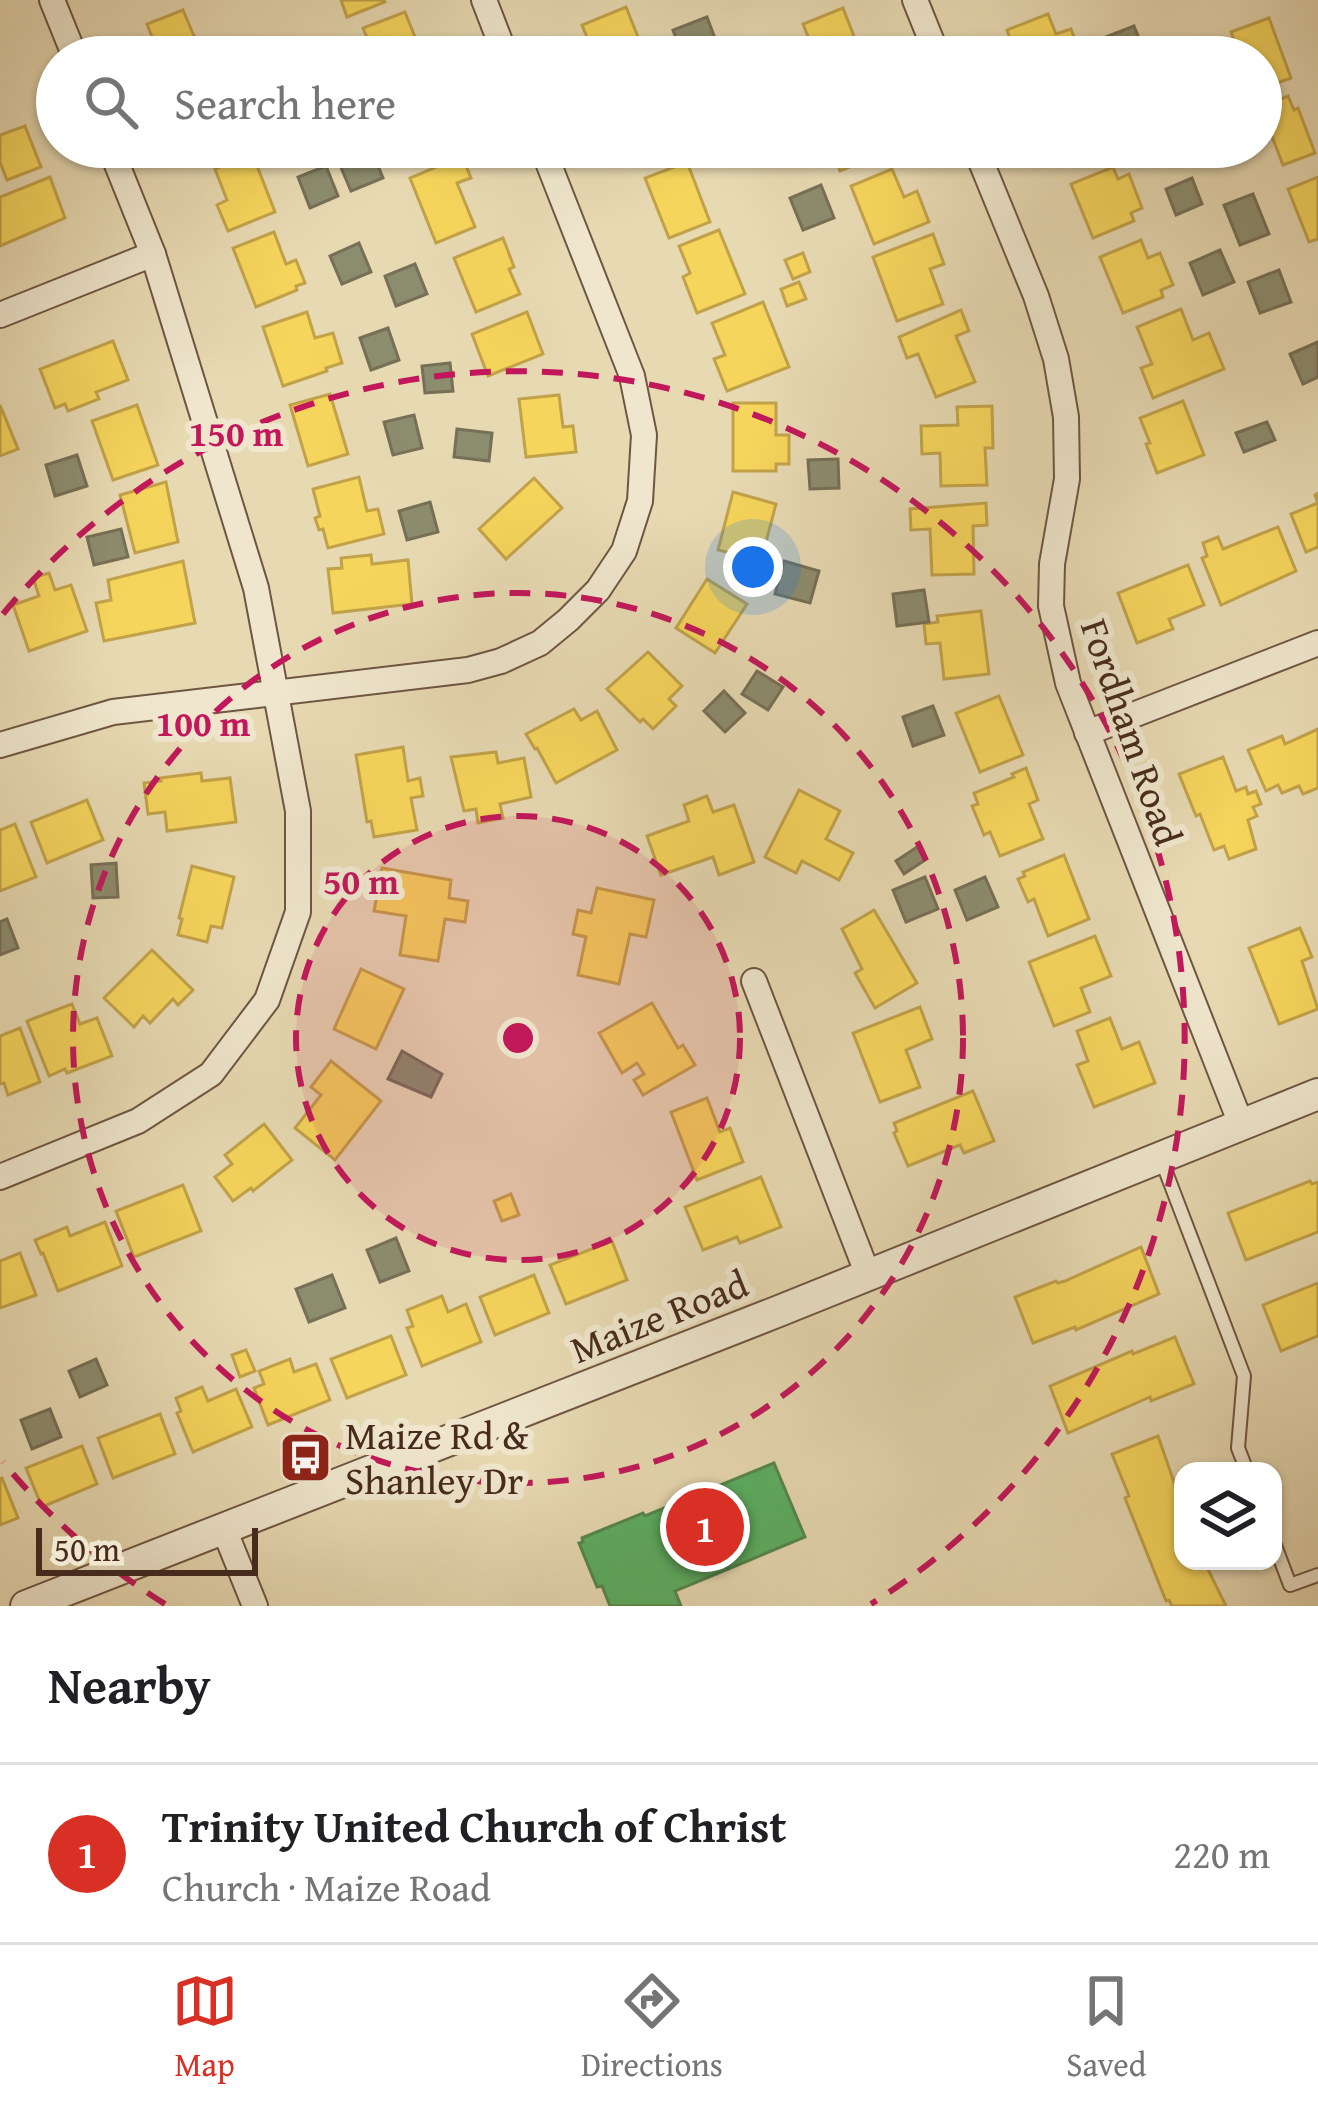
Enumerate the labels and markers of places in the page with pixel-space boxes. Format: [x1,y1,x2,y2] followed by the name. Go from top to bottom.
[497,1017,539,1059] centre of rings
[345,1406,529,1508] place label: Maize Rd & Shanley Dr
[278,1429,334,1485] bus stop icon: Maize Rd & Shanley Dr
[666,1482,744,1572] pin: 1

